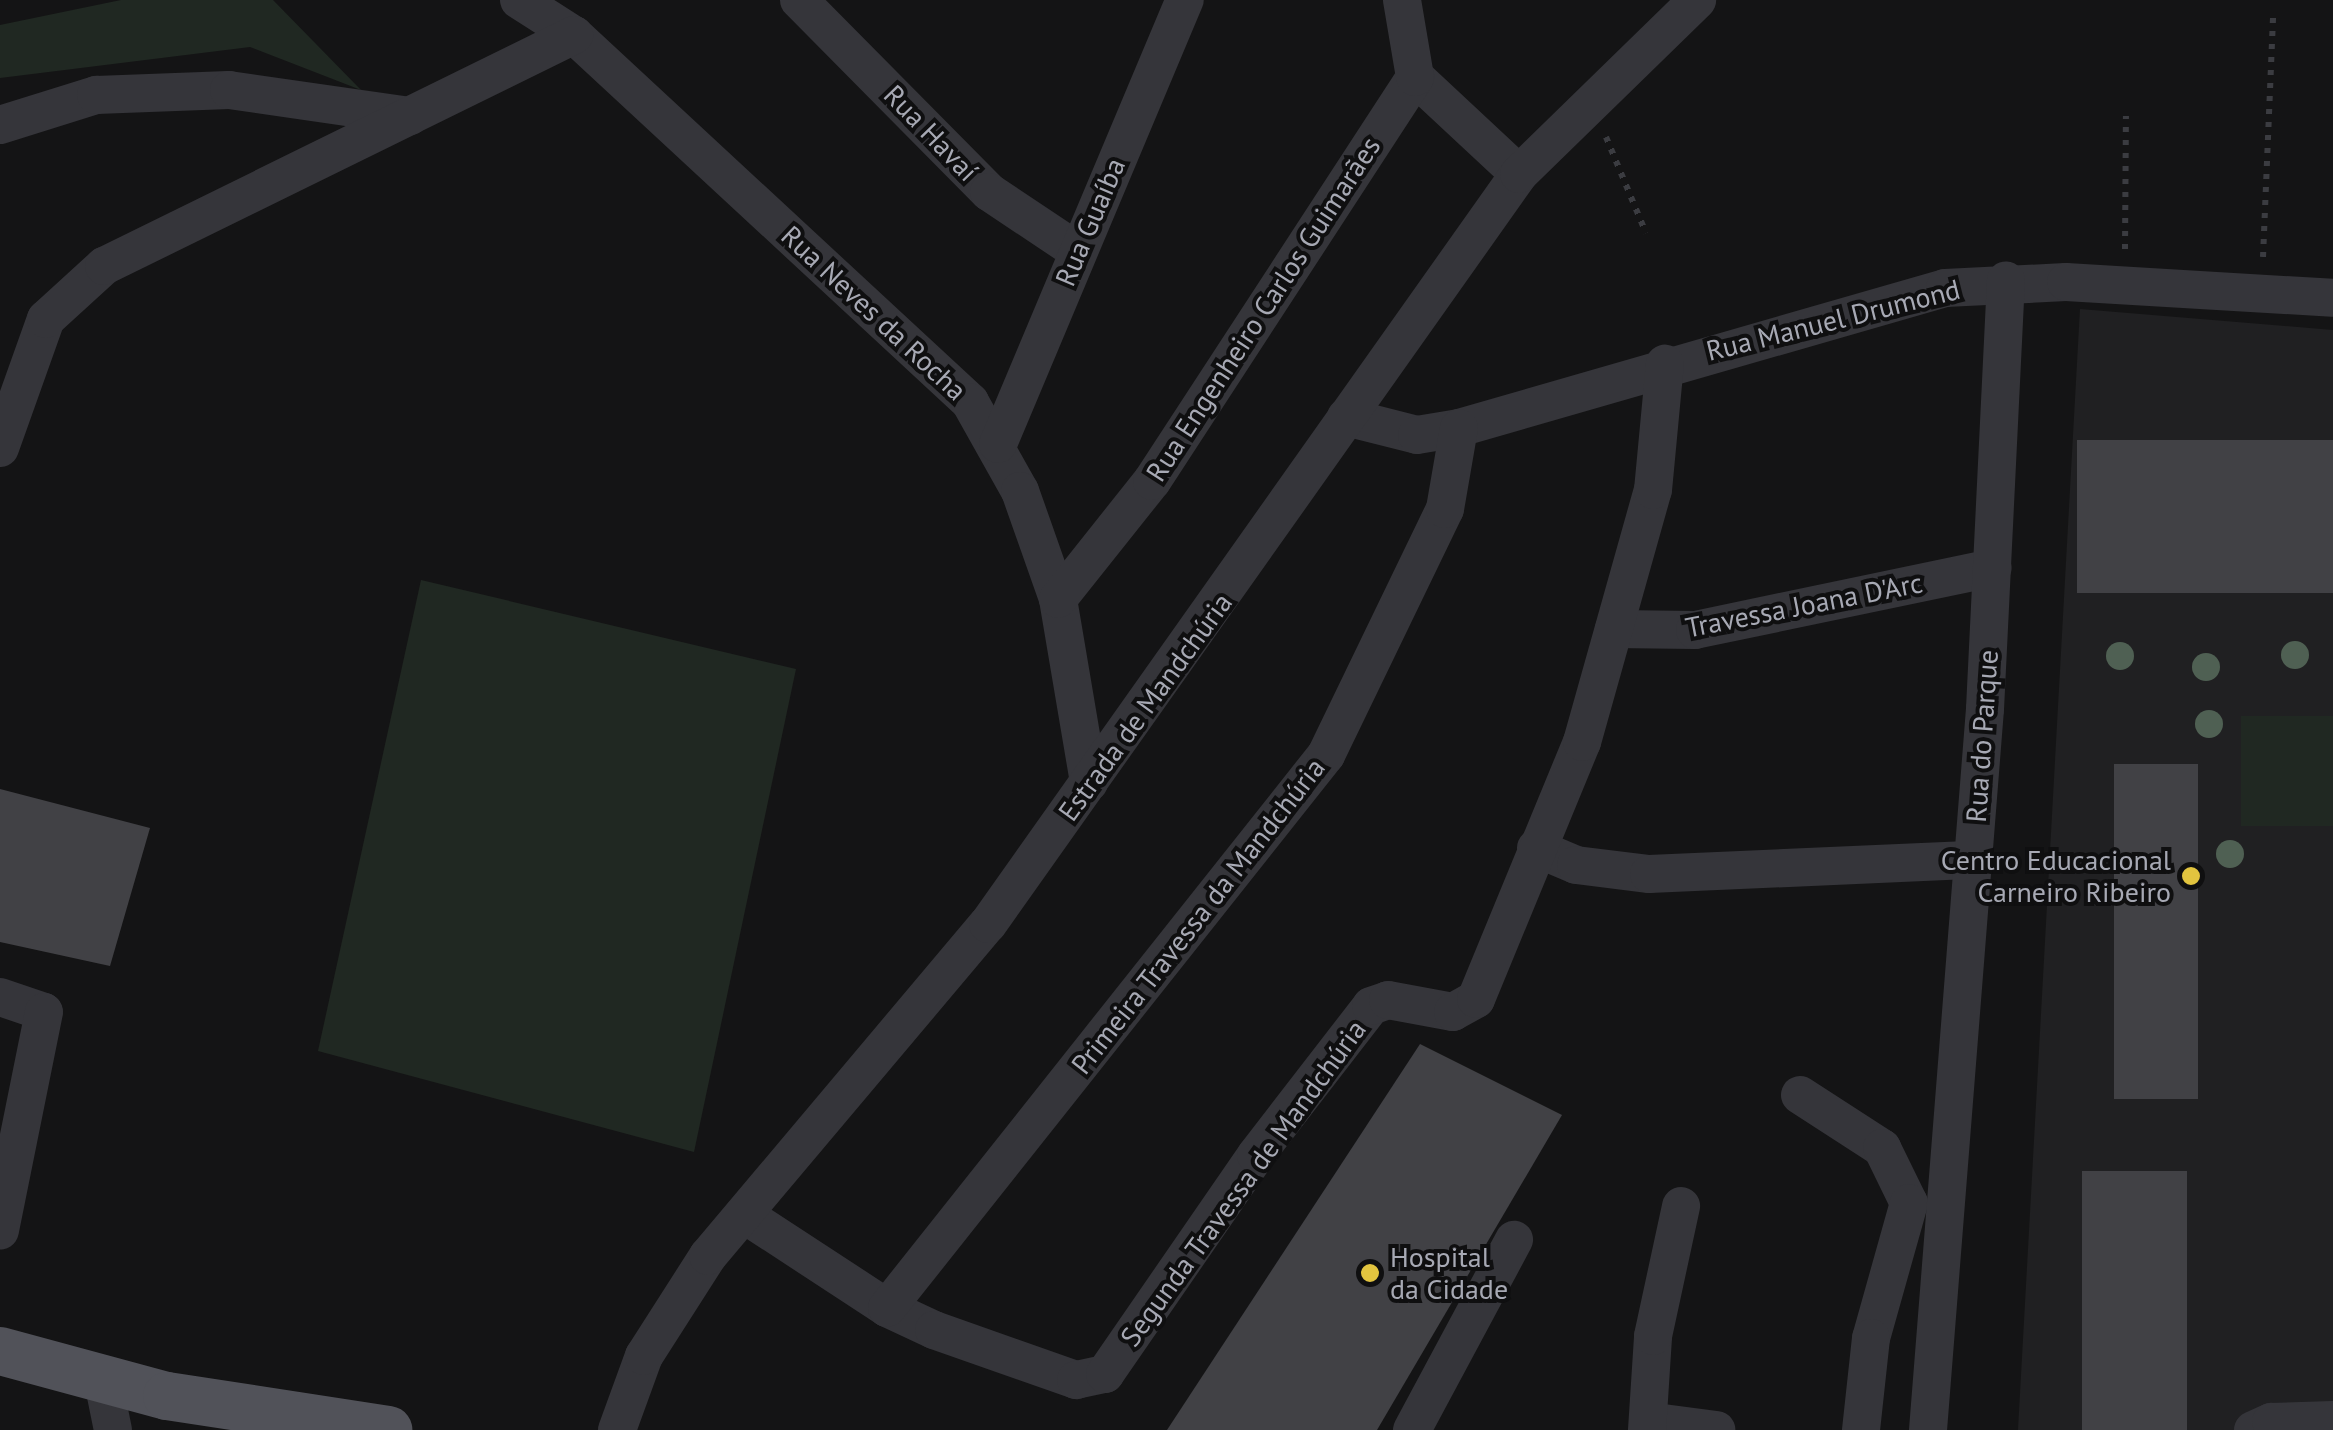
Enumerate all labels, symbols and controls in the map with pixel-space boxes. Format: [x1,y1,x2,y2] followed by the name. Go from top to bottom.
[877,78,985,188] street label: Rua Havaí
[1139,130,1387,488] street label: Rua Engenheiro Carlos Guimarães
[1048,153,1132,291] street label: Rua Guaíba
[775,219,973,407] street label: Rua Neves da Rocha
[1703,272,1963,368] street label: Rua Manuel Drumond
[1683,566,1925,644] street label: Travessa Joana D'Arc
[1051,587,1239,827] street label: Estrada de Mandchúria
[1959,649,2005,823] street label: Rua do Parque
[1064,751,1332,1081] street label: Primeira Travessa da Mandchúria
[1941,843,2171,909] place label: Centro Educacional Carneiro Ribeiro
[2180,865,2202,887] marker: Centro Educacional Carneiro Ribeiro
[1113,1013,1373,1353] street label: Segunda Travessa de Mandchúria
[1390,1240,1508,1306] place label: Hospital da Cidade
[1359,1262,1381,1284] marker: Hospital da Cidade

